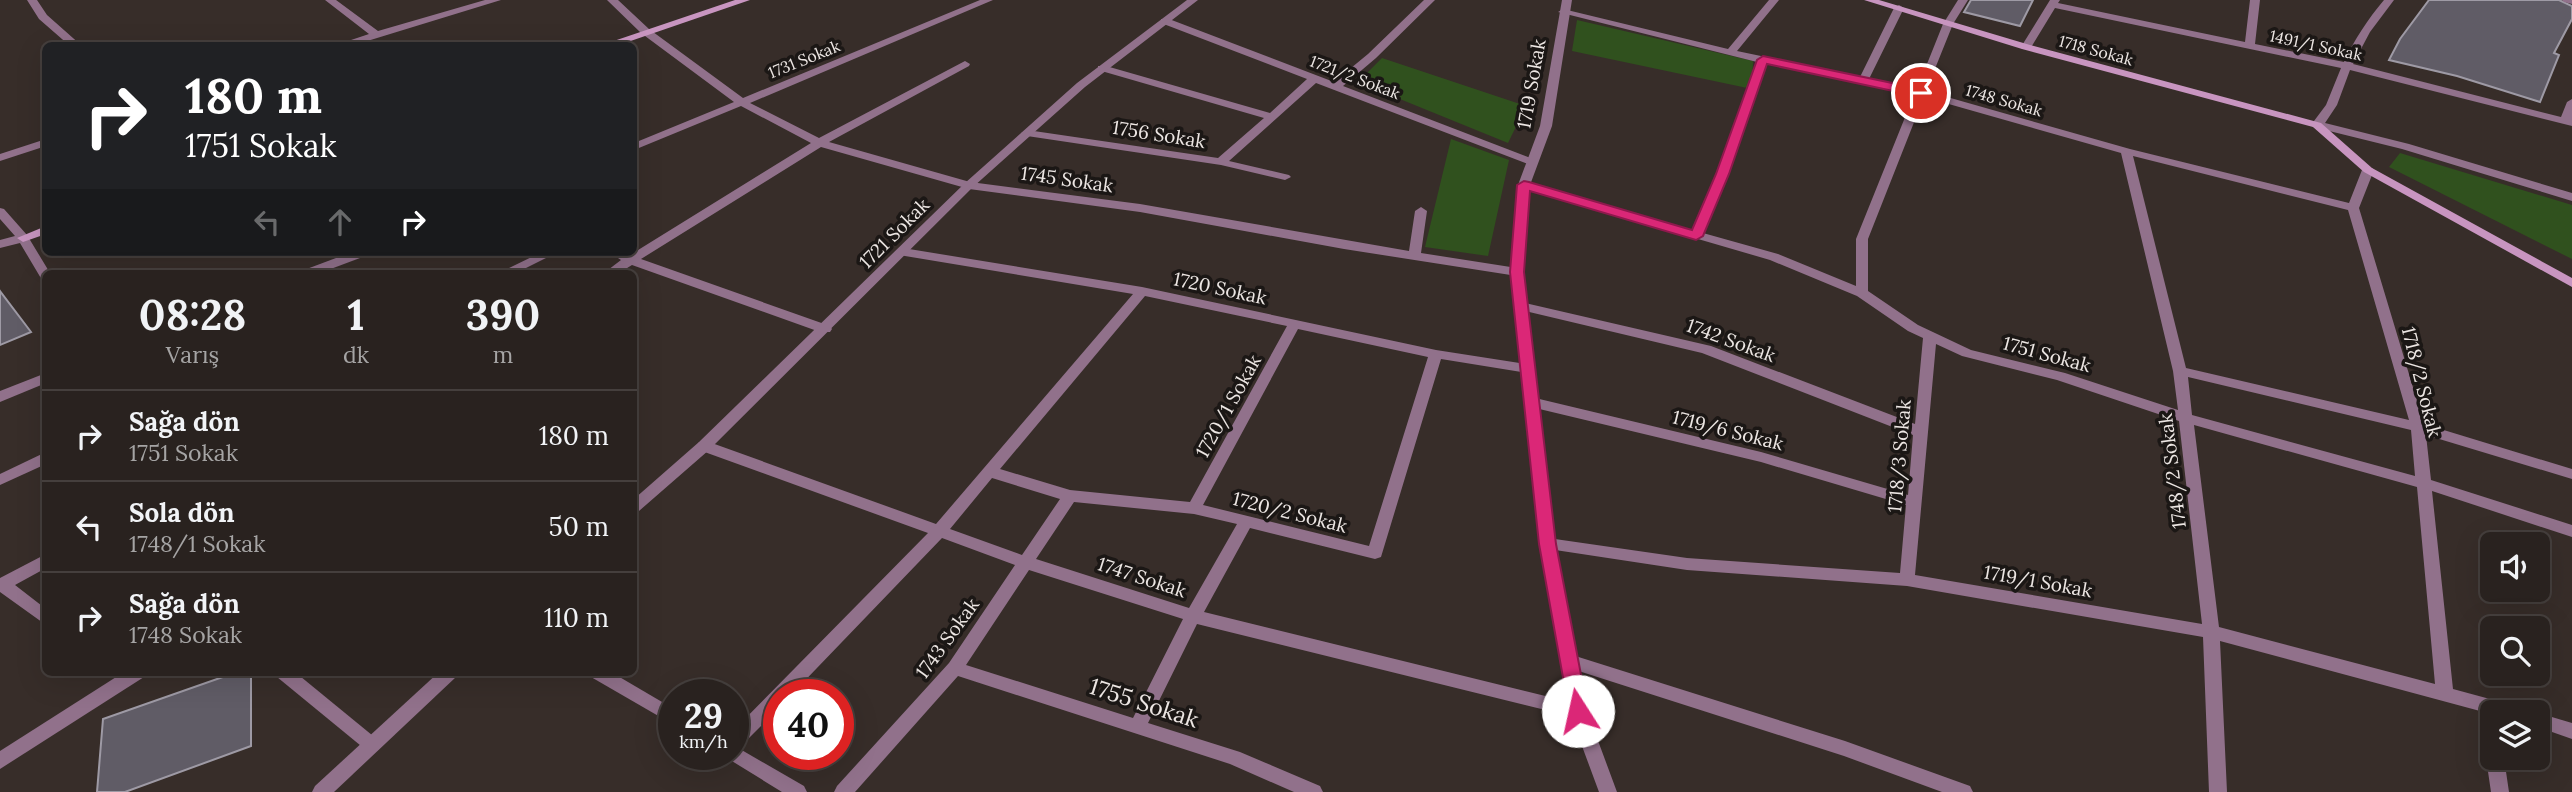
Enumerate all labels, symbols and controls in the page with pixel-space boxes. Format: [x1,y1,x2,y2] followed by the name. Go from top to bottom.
[2268,25,2365,66] street label: 1491/1 Sokak
[2057,30,2136,70] street label: 1718 Sokak
[765,35,843,83] street label: 1731 Sokak
[1511,36,1551,131] street label: 1719 Sokak
[1307,51,1403,104] street label: 1721/2 Sokak
[1891,63,1951,123] pin
[185,64,322,126] text: 180 m
[70,70,161,161] icon: right
[1902,74,1940,112] icon: arrive
[1963,80,2045,121] street label: 1748 Sokak
[1111,115,1208,153] street label: 1756 Sokak
[185,125,337,166] text: 1751 Sokak
[1019,161,1116,197] street label: 1745 Sokak
[854,192,935,273] street label: 1721 Sokak
[248,203,286,241] icon: left
[321,203,359,241] icon: ahead
[394,203,432,241] icon: right
[1171,266,1270,310] street label: 1720 Sokak
[139,288,246,342] text: 08:28
[348,288,365,342] text: 1
[466,288,540,342] text: 390
[1683,313,1780,367] street label: 1742 Sokak
[2396,324,2448,441] street label: 1718/2 Sokak
[2000,331,2094,377] street label: 1751 Sokak
[166,340,219,369] text: Varış
[343,340,369,369] text: dk
[493,340,513,369] text: m
[1190,350,1267,462] street label: 1720/1 Sokak
[1882,398,1917,514] street label: 1718/3 Sokak
[129,405,240,438] text: Sağa dön
[1670,405,1787,457] street label: 1719/6 Sokak
[2153,411,2192,530] street label: 1748/2 Sokak
[70,417,108,455] icon: right
[539,419,609,452] text: 180 m
[129,438,238,467] text: 1751 Sokak
[1230,486,1351,539] street label: 1720/2 Sokak
[129,496,235,529] text: Sola dön
[70,508,108,546] icon: left
[549,510,609,543] text: 50 m
[129,529,266,558] text: 1748/1 Sokak
[2480,532,2550,770] map controls
[2480,532,2550,602] button: sound
[1095,551,1190,603] street label: 1747 Sokak
[1982,560,2095,603] street label: 1719/1 Sokak
[129,587,240,620] text: Sağa dön
[910,593,985,683] street label: 1743 Sokak
[70,599,108,637] icon: right
[544,601,609,634] text: 110 m
[2480,616,2550,686] button: search
[129,620,242,649] text: 1748 Sokak
[1086,671,1203,734] street label: 1755 Sokak
[1541,674,1615,748] position arrow
[763,679,854,770] speed limit sign: 40
[684,693,723,738] text: 29
[2480,700,2550,770] button: layers
[679,730,728,753] text: km/h

